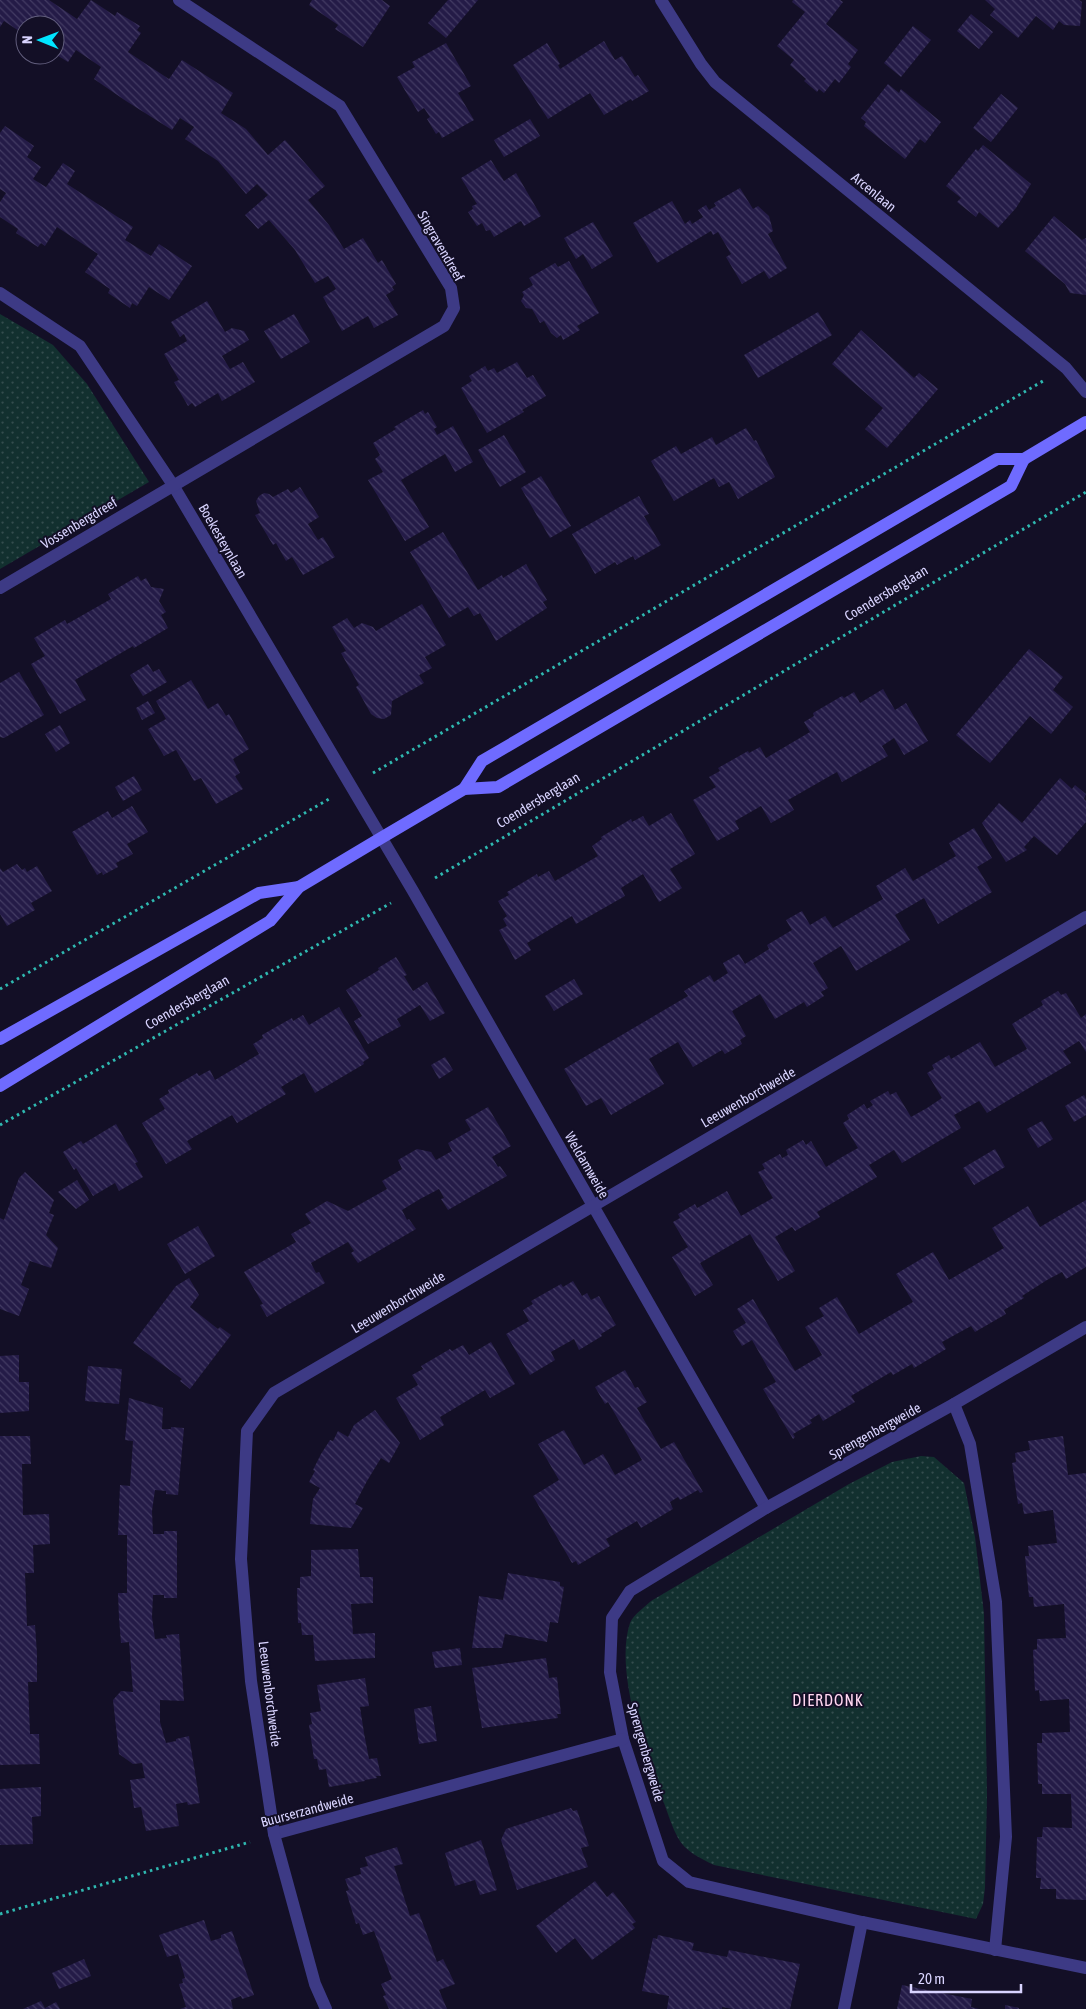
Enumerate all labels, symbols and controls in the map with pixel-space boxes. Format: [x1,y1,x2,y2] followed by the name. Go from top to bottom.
[15,15,65,65] north arrow
[19,36,35,44] text: N
[848,169,900,215] street label: Arcenlaan
[414,208,468,284] street label: Singravendreef
[38,494,120,552] street label: Vossenbergdreef
[195,501,251,581] street label: Boekesteynlaan
[841,562,931,624] street label: Coendersberglaan
[493,769,583,831] street label: Coendersberglaan
[142,971,232,1033] street label: Coendersberglaan
[698,1063,798,1131] street label: Leeuwenborchweide
[562,1129,612,1201] street label: Weldamweide
[348,1268,448,1336] street label: Leeuwenborchweide
[826,1399,924,1463] street label: Sprengenbergweide
[256,1640,284,1748] street label: Leeuwenborchweide
[792,1691,864,1709] district label: DIERDONK
[624,1701,668,1803] street label: Sprengenbergweide
[259,1790,355,1830] street label: Buurserzandweide
[911,1962,1021,1994] scale bar
[918,1970,945,1987] text: 20 m

